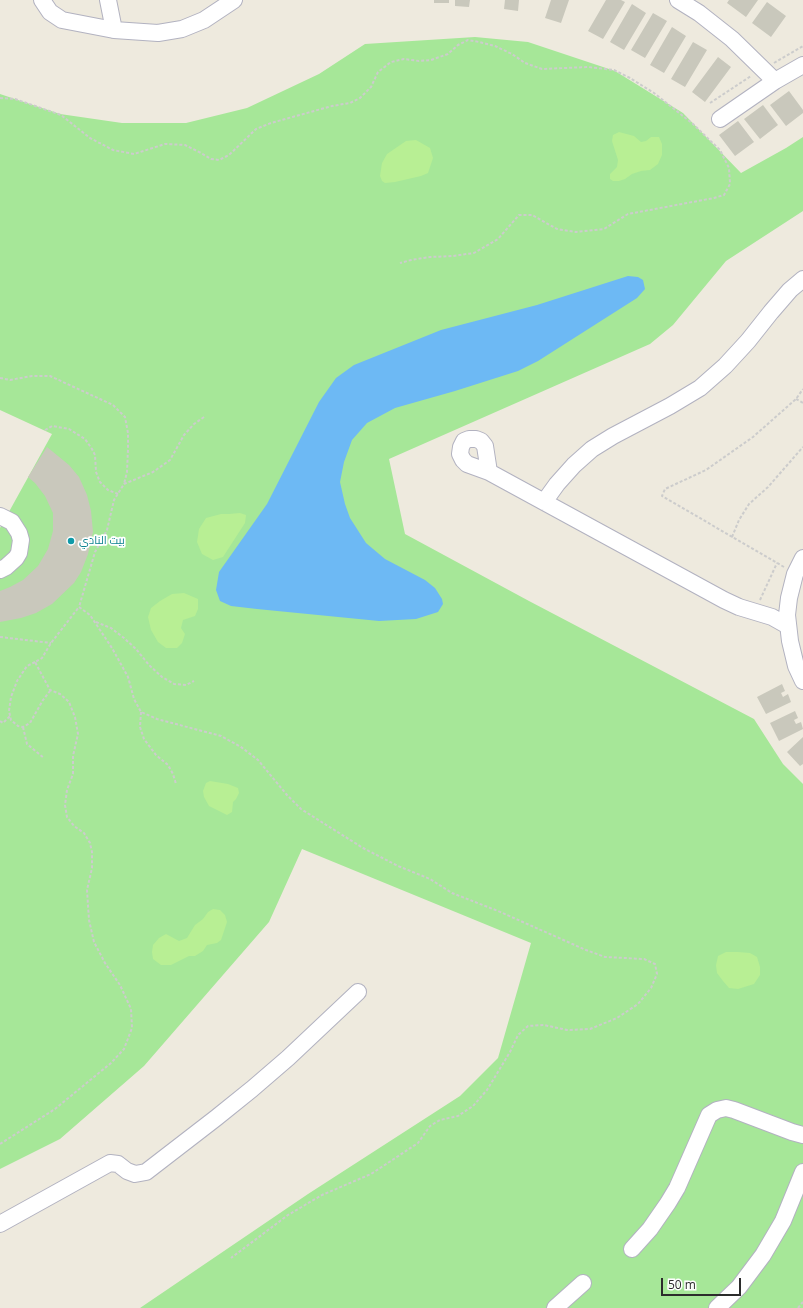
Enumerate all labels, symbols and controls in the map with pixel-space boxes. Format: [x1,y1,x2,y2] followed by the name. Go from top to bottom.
[79,534,125,548] place label: بيت النادي
[66,536,76,546] marker: بيت النادي
[663,1270,743,1296] scale bar
[668,1276,696,1293] text: 50 m

